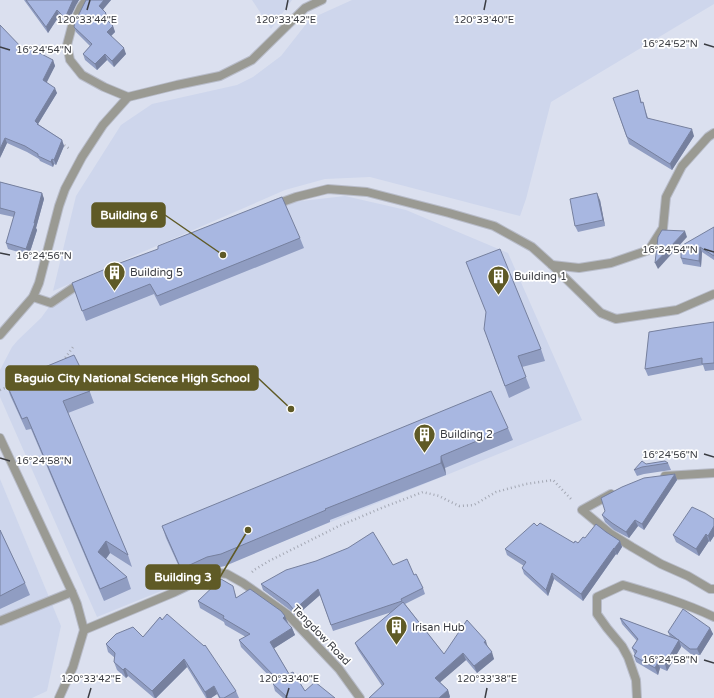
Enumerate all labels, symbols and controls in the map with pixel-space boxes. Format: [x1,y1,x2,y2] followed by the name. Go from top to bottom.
[57,14,117,26] text: 120°33'44"E
[256,14,316,26] text: 120°33'42"E
[454,14,514,26] text: 120°33'40"E
[642,38,698,50] text: 16°24'52"N
[16,44,72,56] text: 16°24'54"N
[92,203,165,227] callout: Building 6
[100,208,158,223] text: Building 6
[642,244,698,256] text: 16°24'54"N
[16,250,72,262] text: 16°24'56"N
[101,259,127,292] building icon: Building 5
[486,263,512,296] building icon: Building 1
[130,266,183,279] place label: Building 5
[514,270,567,283] place label: Building 1
[6,366,258,390] callout: Baguio City National Science High School
[14,371,250,386] text: Baguio City National Science High School
[411,421,437,454] building icon: Building 2
[440,428,493,441] place label: Building 2
[642,449,698,461] text: 16°24'56"N
[16,455,72,467] text: 16°24'58"N
[146,565,220,589] callout: Building 3
[154,570,212,585] text: Building 3
[289,602,353,668] street label: Tengdow Road
[383,614,409,647] building icon: Irisan Hub
[412,621,465,634] place label: Irisan Hub
[642,654,698,666] text: 16°24'58"N
[61,673,121,685] text: 120°33'42"E
[259,673,319,685] text: 120°33'40"E
[457,673,517,685] text: 120°33'38"E

